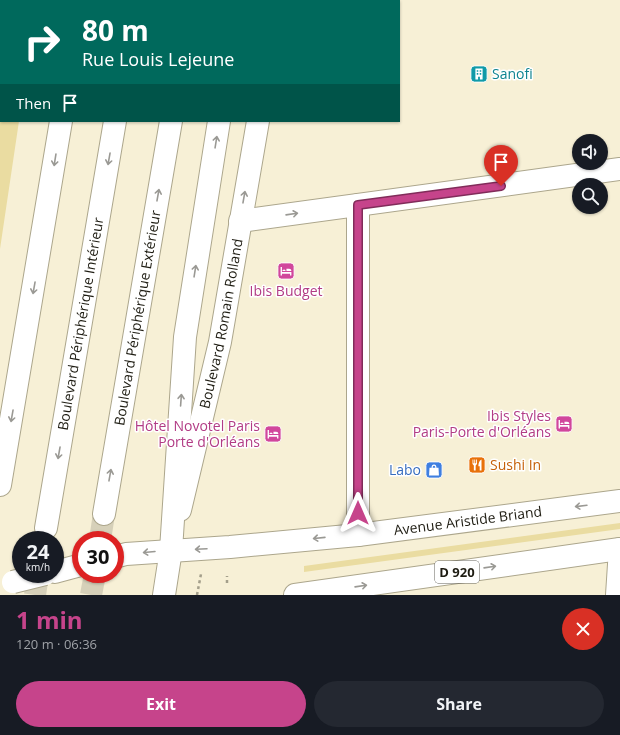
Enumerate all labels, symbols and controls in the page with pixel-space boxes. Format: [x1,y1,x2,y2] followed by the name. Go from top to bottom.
[82,11,149,49] text: 80 m
[16,16,68,68] icon: right
[82,47,234,71] text: Rue Louis Lejeune
[469,64,489,84] building icon: Sanofi
[492,64,533,83] place label: Sanofi
[59,92,81,114] icon: arrive
[16,93,51,113] text: Then
[572,134,608,214] map controls
[572,134,608,170] button: sound
[212,136,220,149] one-way arrow
[484,145,518,186] pin
[490,151,512,173] icon: arrive
[51,153,59,166] one-way arrow
[105,153,113,166] one-way arrow
[572,178,608,214] button: search
[154,189,162,202] one-way arrow
[240,191,248,204] one-way arrow
[109,208,165,427] street label: Boulevard Périphérique Extérieur
[285,210,298,218] one-way arrow
[53,216,108,432] street label: Boulevard Périphérique Intérieur
[194,237,247,410] street label: Boulevard Romain Rolland
[276,261,296,281] hotel icon: Ibis Budget
[191,265,199,278] one-way arrow
[30,281,38,294] one-way arrow
[250,281,322,300] place label: Ibis Budget
[177,394,184,407] one-way arrow
[413,406,551,441] place label: Ibis Styles Paris-Porte d'Orléans
[8,409,16,422] one-way arrow
[554,414,574,434] hotel icon: Ibis Styles Paris-Porte d'Orléans
[135,416,260,451] place label: Hôtel Novotel Paris Porte d'Orléans
[263,424,283,444] hotel icon: Hôtel Novotel Paris Porte d'Orléans
[55,446,63,459] one-way arrow
[467,455,487,475] restaurant icon: Sushi In
[490,455,541,474] place label: Sushi In
[389,460,421,479] place label: Labo
[424,460,444,480] shop icon: Labo
[106,469,114,482] one-way arrow
[337,492,379,534] position arrow
[393,501,543,539] street label: Avenue Aristide Briand
[575,502,588,510] one-way arrow
[72,531,124,583] speed limit sign: 30
[313,535,326,542] one-way arrow
[27,538,49,565] text: 24
[195,545,208,552] one-way arrow
[143,549,156,556] one-way arrow
[26,560,50,574] text: km/h
[435,561,479,583] road number: D 920
[483,563,496,571] one-way arrow
[354,582,367,590] one-way arrow
[16,603,83,636] text: 1 min
[562,608,604,650] button: close
[16,635,97,653] text: 120 m · 06:36
[16,681,306,727] button: Exit
[314,681,604,727] button: Share

